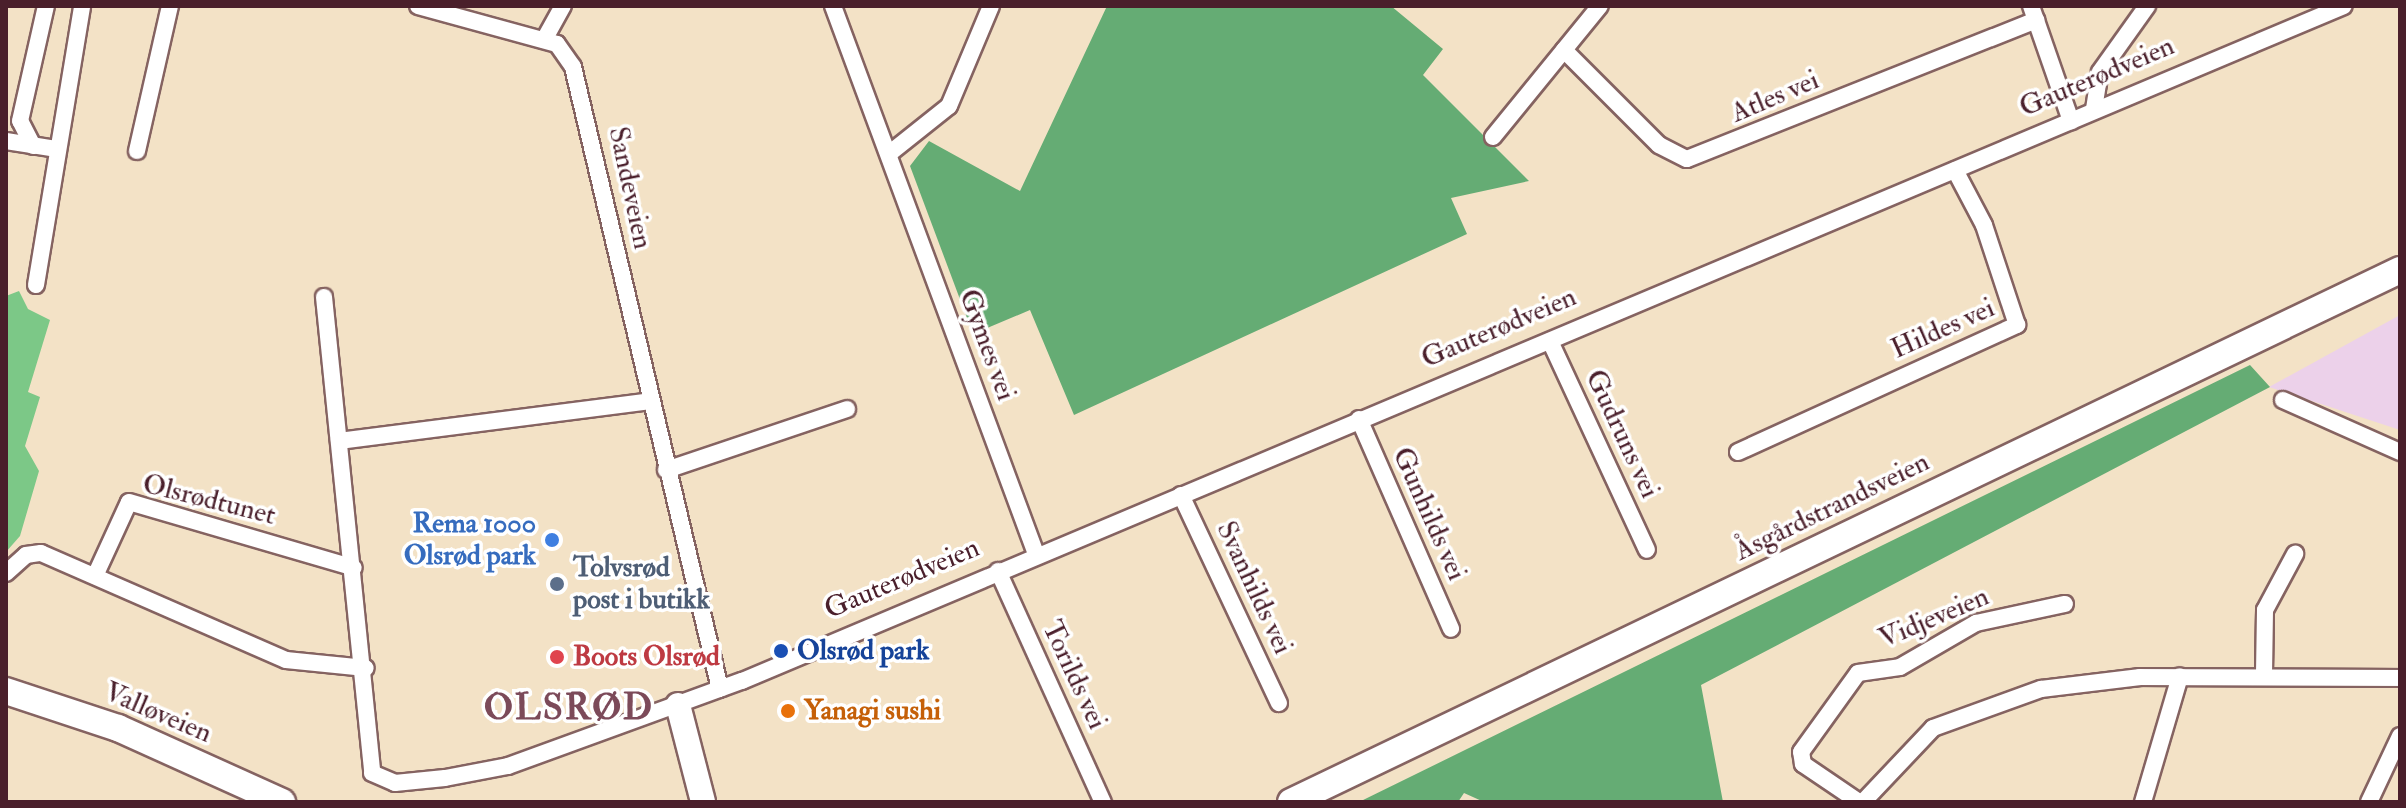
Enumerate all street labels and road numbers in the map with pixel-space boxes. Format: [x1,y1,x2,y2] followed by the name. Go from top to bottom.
[2015,29,2179,125] street label: Gauterødveien
[1726,64,1824,130] street label: Atles vei
[601,124,659,252] street label: Sandeveien
[1417,280,1581,376] street label: Gauterødveien
[951,285,1023,405] street label: Gymes vei
[1886,291,2000,367] street label: Hildes vei
[1578,365,1666,503] street label: Gudruns vei
[1385,442,1473,586] street label: Gunhilds vei
[1729,445,1935,569] street label: Åsgårdstrandsveien
[139,467,279,533] street label: Olsrødtunet
[1209,516,1299,660] street label: Svanhilds vei
[820,531,984,627] street label: Gauterødveien
[1874,580,1994,656] street label: Vidjeveien
[1034,615,1114,735] street label: Torilds vei
[99,675,217,751] street label: Valløveien

